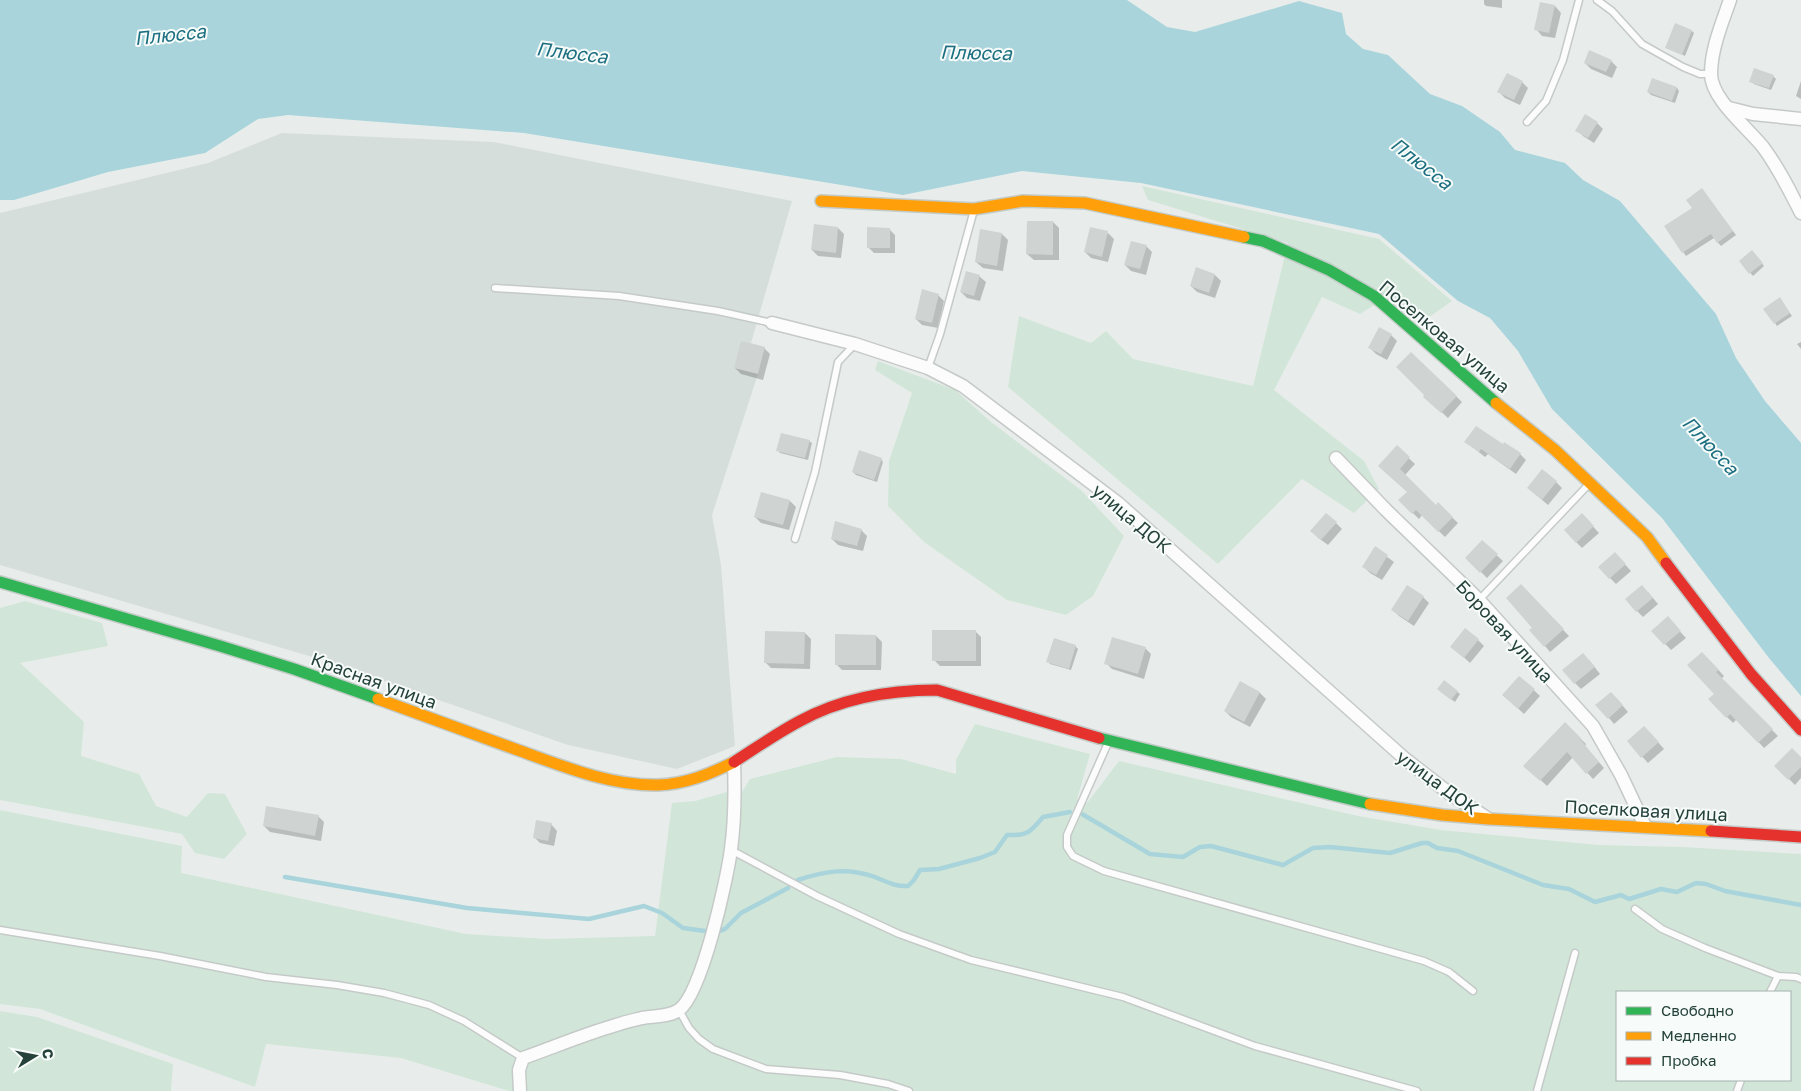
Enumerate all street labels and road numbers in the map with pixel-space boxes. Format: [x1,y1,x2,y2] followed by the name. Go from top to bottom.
[1375,275,1515,397] street label: Поселковая улица
[1088,479,1176,558] street label: улица ДОК
[1452,575,1558,687] street label: Боровая улица
[308,647,440,713] street label: Красная улица
[1393,745,1484,819] street label: улица ДОК
[1564,795,1728,825] street label: Поселковая улица

